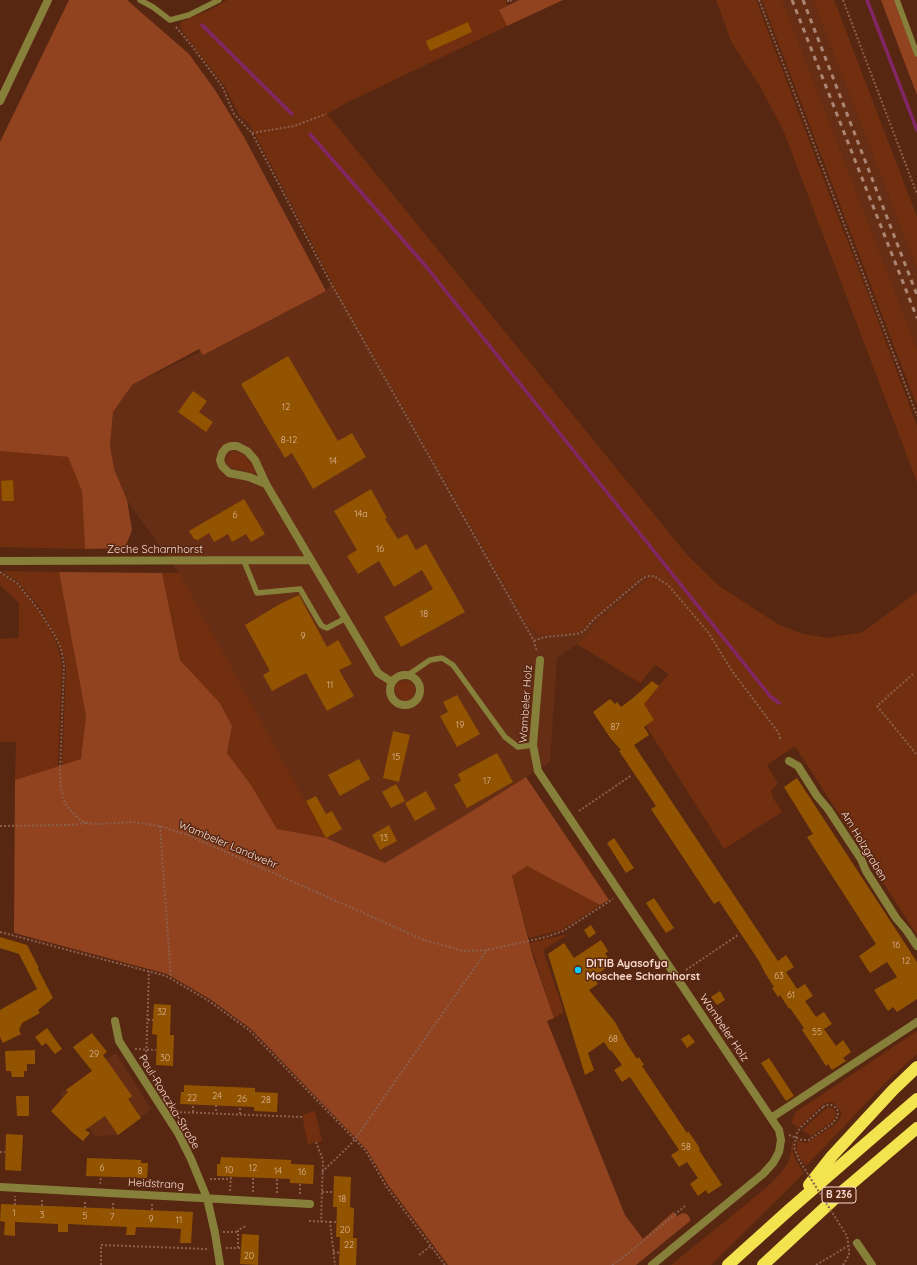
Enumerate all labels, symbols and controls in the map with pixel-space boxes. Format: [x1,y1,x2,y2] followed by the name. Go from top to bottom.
[282,402,290,412] house number: 12
[281,435,297,445] house number: 8-12
[329,456,337,466] house number: 14
[354,509,368,519] house number: 14a
[233,510,237,520] house number: 6
[107,543,203,557] street label: Zeche Scharnhorst
[376,544,384,554] house number: 16
[420,609,428,619] house number: 18
[300,631,306,641] house number: 9
[517,664,535,744] street label: Wambeler Holz
[327,680,333,690] house number: 11
[456,720,464,730] house number: 19
[610,722,620,732] house number: 87
[392,752,400,762] house number: 15
[483,776,491,786] house number: 17
[838,809,890,883] street label: Am Holzgraben
[176,818,280,872] street label: Wambeler Landwehr
[380,833,388,843] house number: 13
[892,940,900,950] house number: 16
[902,956,910,966] house number: 12
[586,957,700,983] place label: DITIB Ayasofya Moschee Scharnhorst
[573,965,583,975] marker: DITIB Ayasofya Moschee Scharnhorst
[774,971,784,981] house number: 63
[787,990,795,1000] house number: 61
[697,992,751,1064] street label: Wambeler Holz
[157,1007,167,1017] house number: 32
[812,1027,822,1037] house number: 55
[608,1034,618,1044] house number: 68
[89,1049,99,1059] house number: 29
[136,1052,202,1152] street label: Paul-Ronczka-Straße
[160,1053,170,1063] house number: 30
[212,1091,222,1101] house number: 24
[187,1093,197,1103] house number: 22
[237,1094,247,1104] house number: 26
[261,1095,271,1105] house number: 28
[681,1142,691,1152] house number: 58
[100,1163,104,1173] house number: 6
[249,1163,257,1173] house number: 12
[225,1165,233,1175] house number: 10
[138,1166,142,1176] house number: 8
[274,1166,282,1176] house number: 14
[298,1167,306,1177] house number: 16
[128,1176,184,1192] street label: Heidstrang
[822,1187,856,1203] road number: B 236
[338,1194,346,1204] house number: 18
[12,1208,16,1218] house number: 1
[40,1210,44,1220] house number: 3
[83,1211,87,1221] house number: 5
[110,1212,114,1222] house number: 7
[148,1214,154,1224] house number: 9
[176,1215,182,1225] house number: 11
[340,1225,350,1235] house number: 20
[344,1240,354,1250] house number: 22
[244,1251,254,1261] house number: 20

